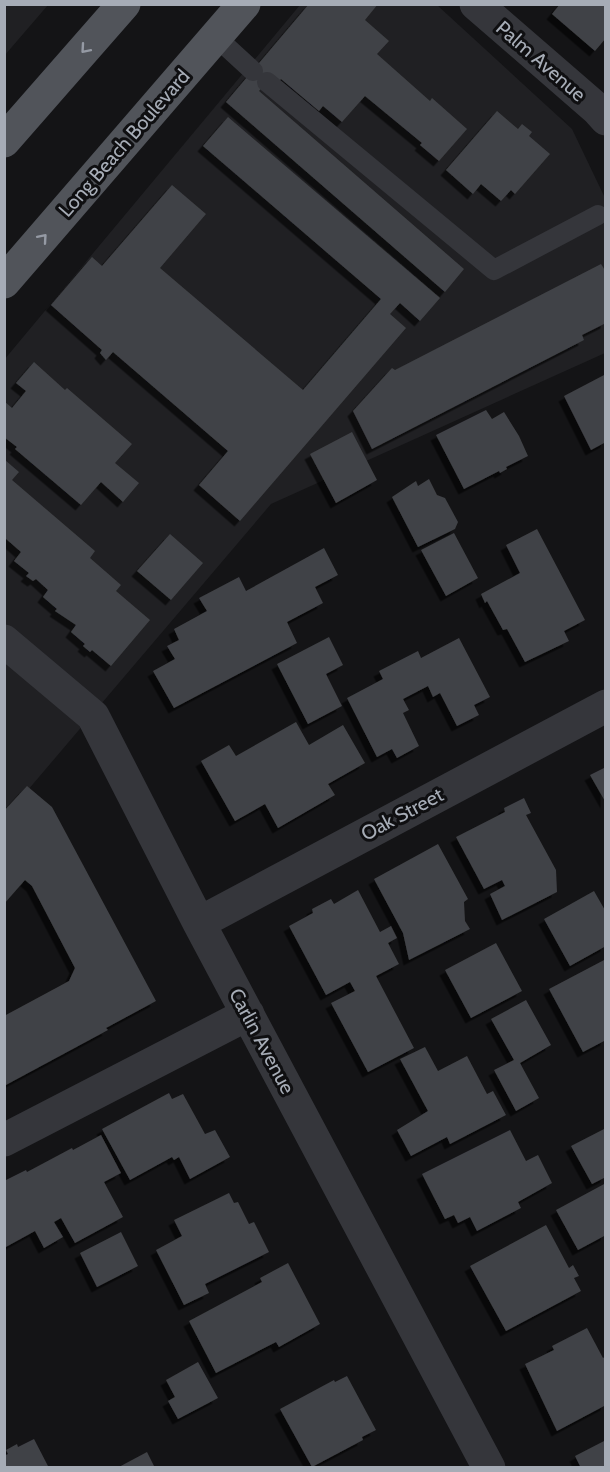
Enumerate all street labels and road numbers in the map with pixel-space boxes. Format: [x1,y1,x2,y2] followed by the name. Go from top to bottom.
[491,16,591,106] street label: Palm Avenue
[53,64,195,222] street label: Long Beach Boulevard
[357,782,447,846] street label: Oak Street
[224,984,300,1098] street label: Carlin Avenue

